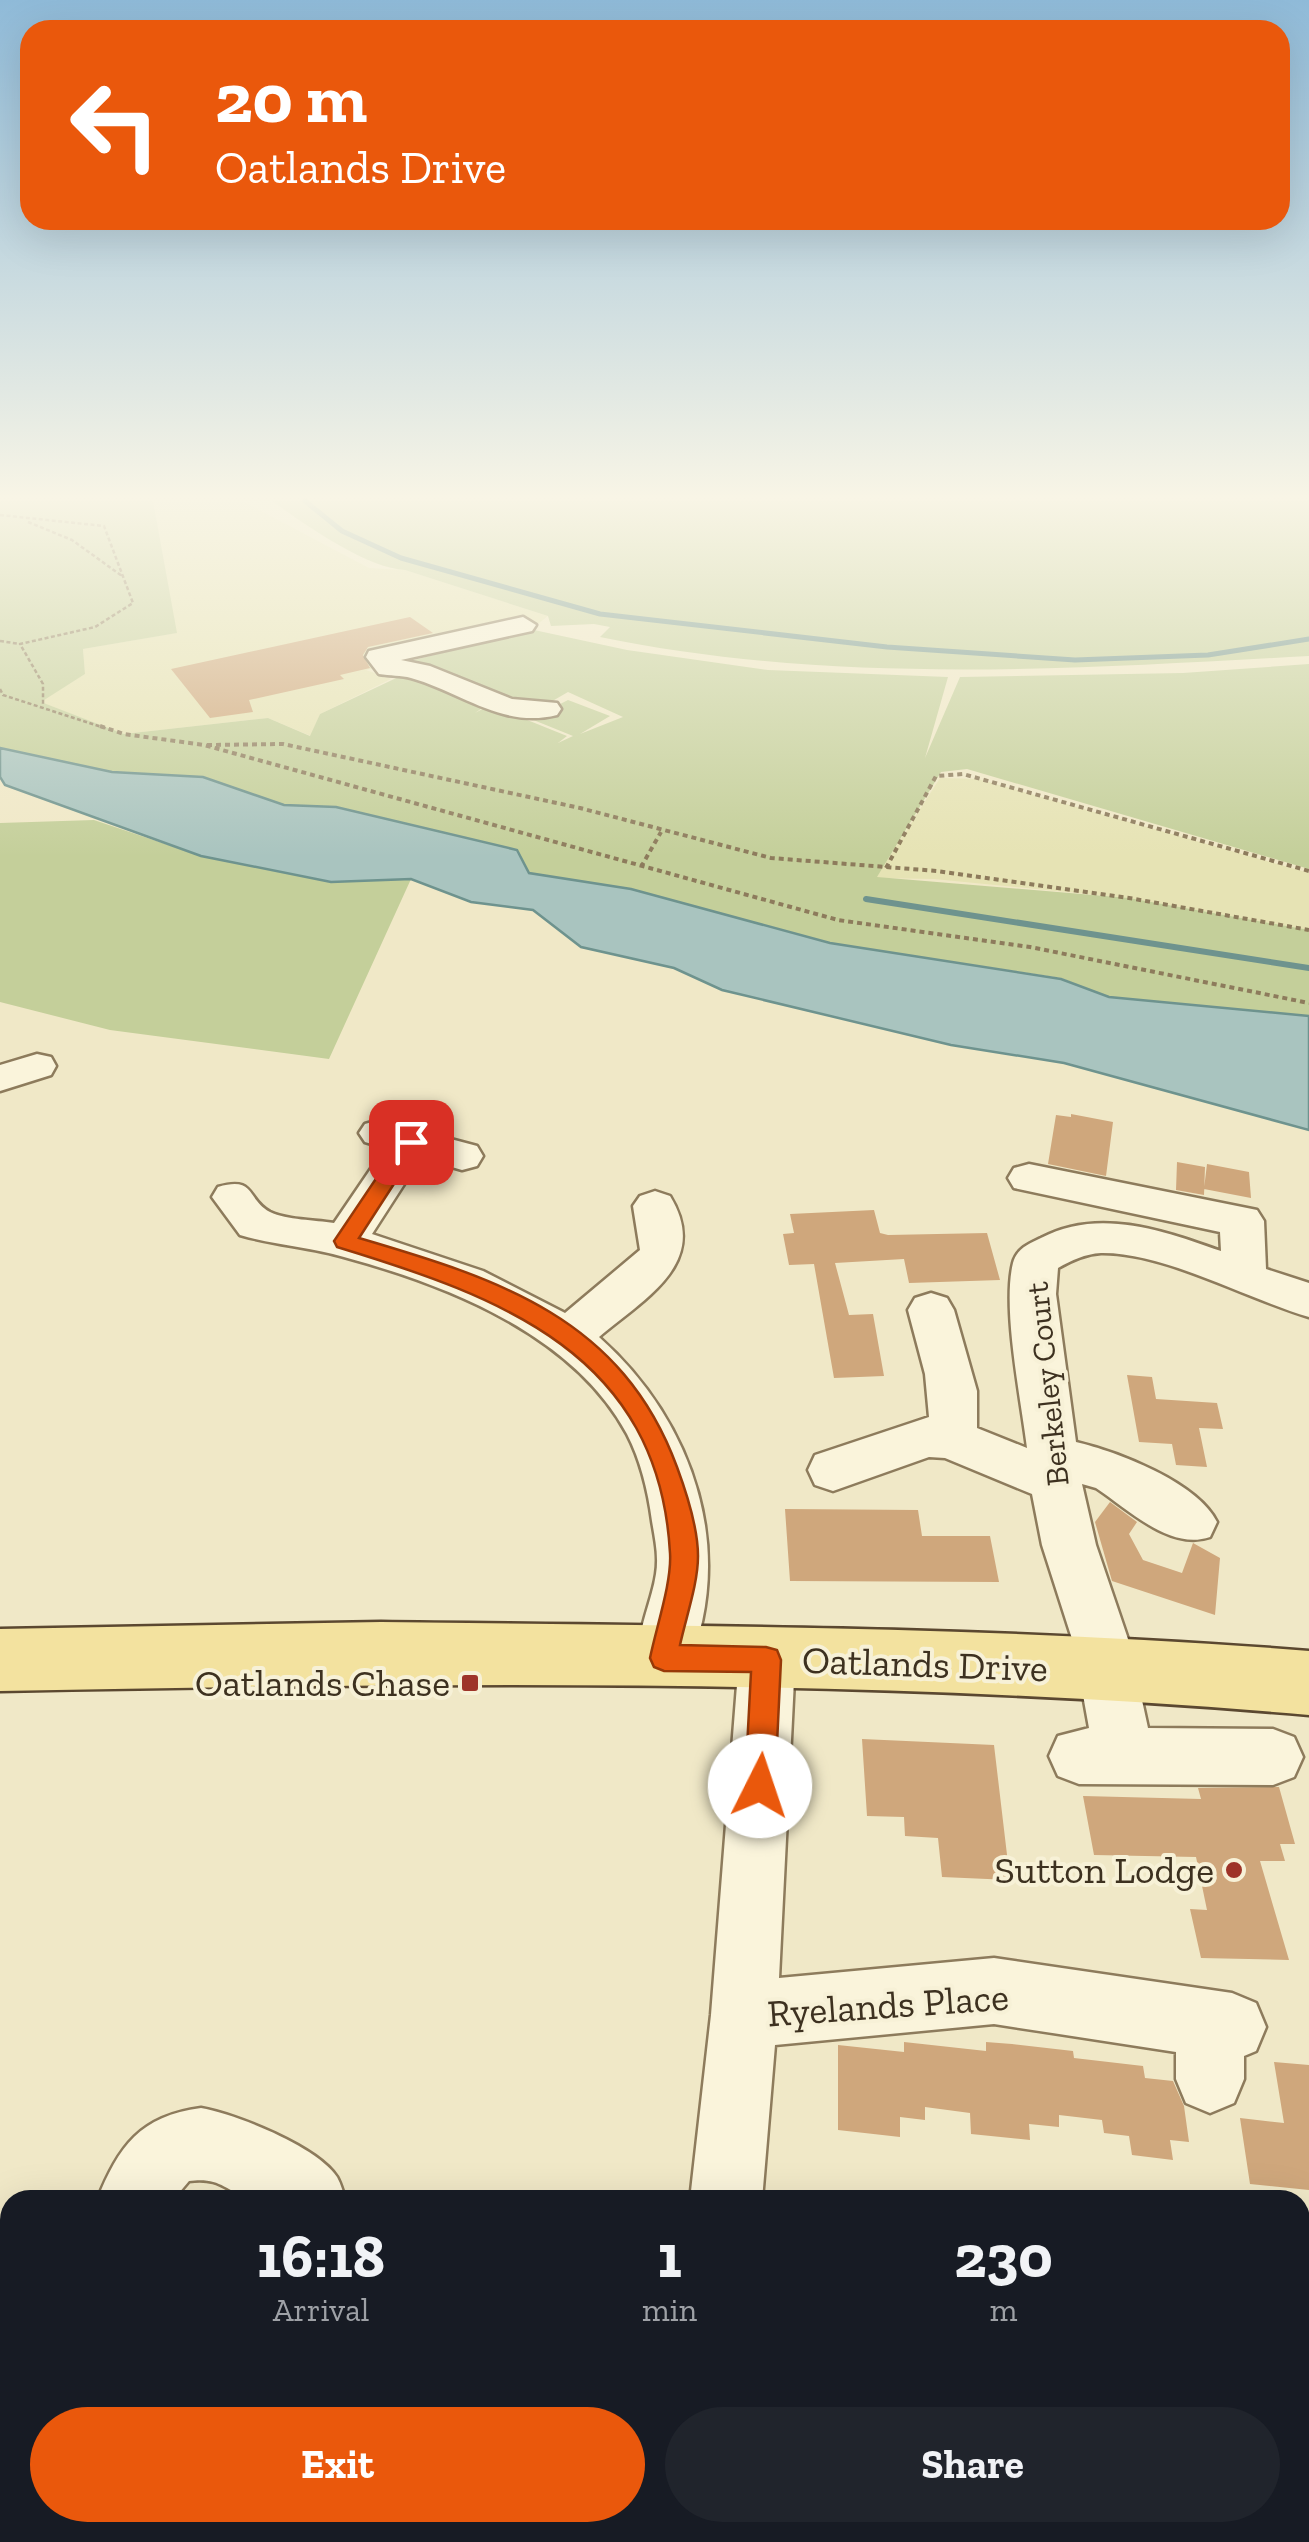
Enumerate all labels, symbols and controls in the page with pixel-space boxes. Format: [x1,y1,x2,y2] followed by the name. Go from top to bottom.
[215,56,367,140] text: 20 m
[50,60,180,190] icon: left
[215,141,506,195] text: Oatlands Drive
[369,1100,454,1185] pin
[384,1115,439,1170] icon: arrive
[1017,1280,1077,1488] street label: Berkeley Court
[801,1637,1049,1691] street label: Oatlands Drive
[195,1660,450,1706] place label: Oatlands Chase
[459,1672,481,1694] marker: Oatlands Chase
[708,1734,812,1838] position arrow
[995,1847,1214,1893] place label: Sutton Lodge
[1223,1859,1245,1881] marker: Sutton Lodge
[766,1974,1010,2036] street label: Ryelands Place
[257,2220,385,2292] text: 16:18
[657,2220,682,2292] text: 1
[954,2220,1053,2292] text: 230
[273,2291,369,2329] text: Arrival
[642,2291,697,2329] text: min
[990,2291,1017,2329] text: m
[30,2407,645,2522] button: Exit
[665,2407,1280,2522] button: Share

